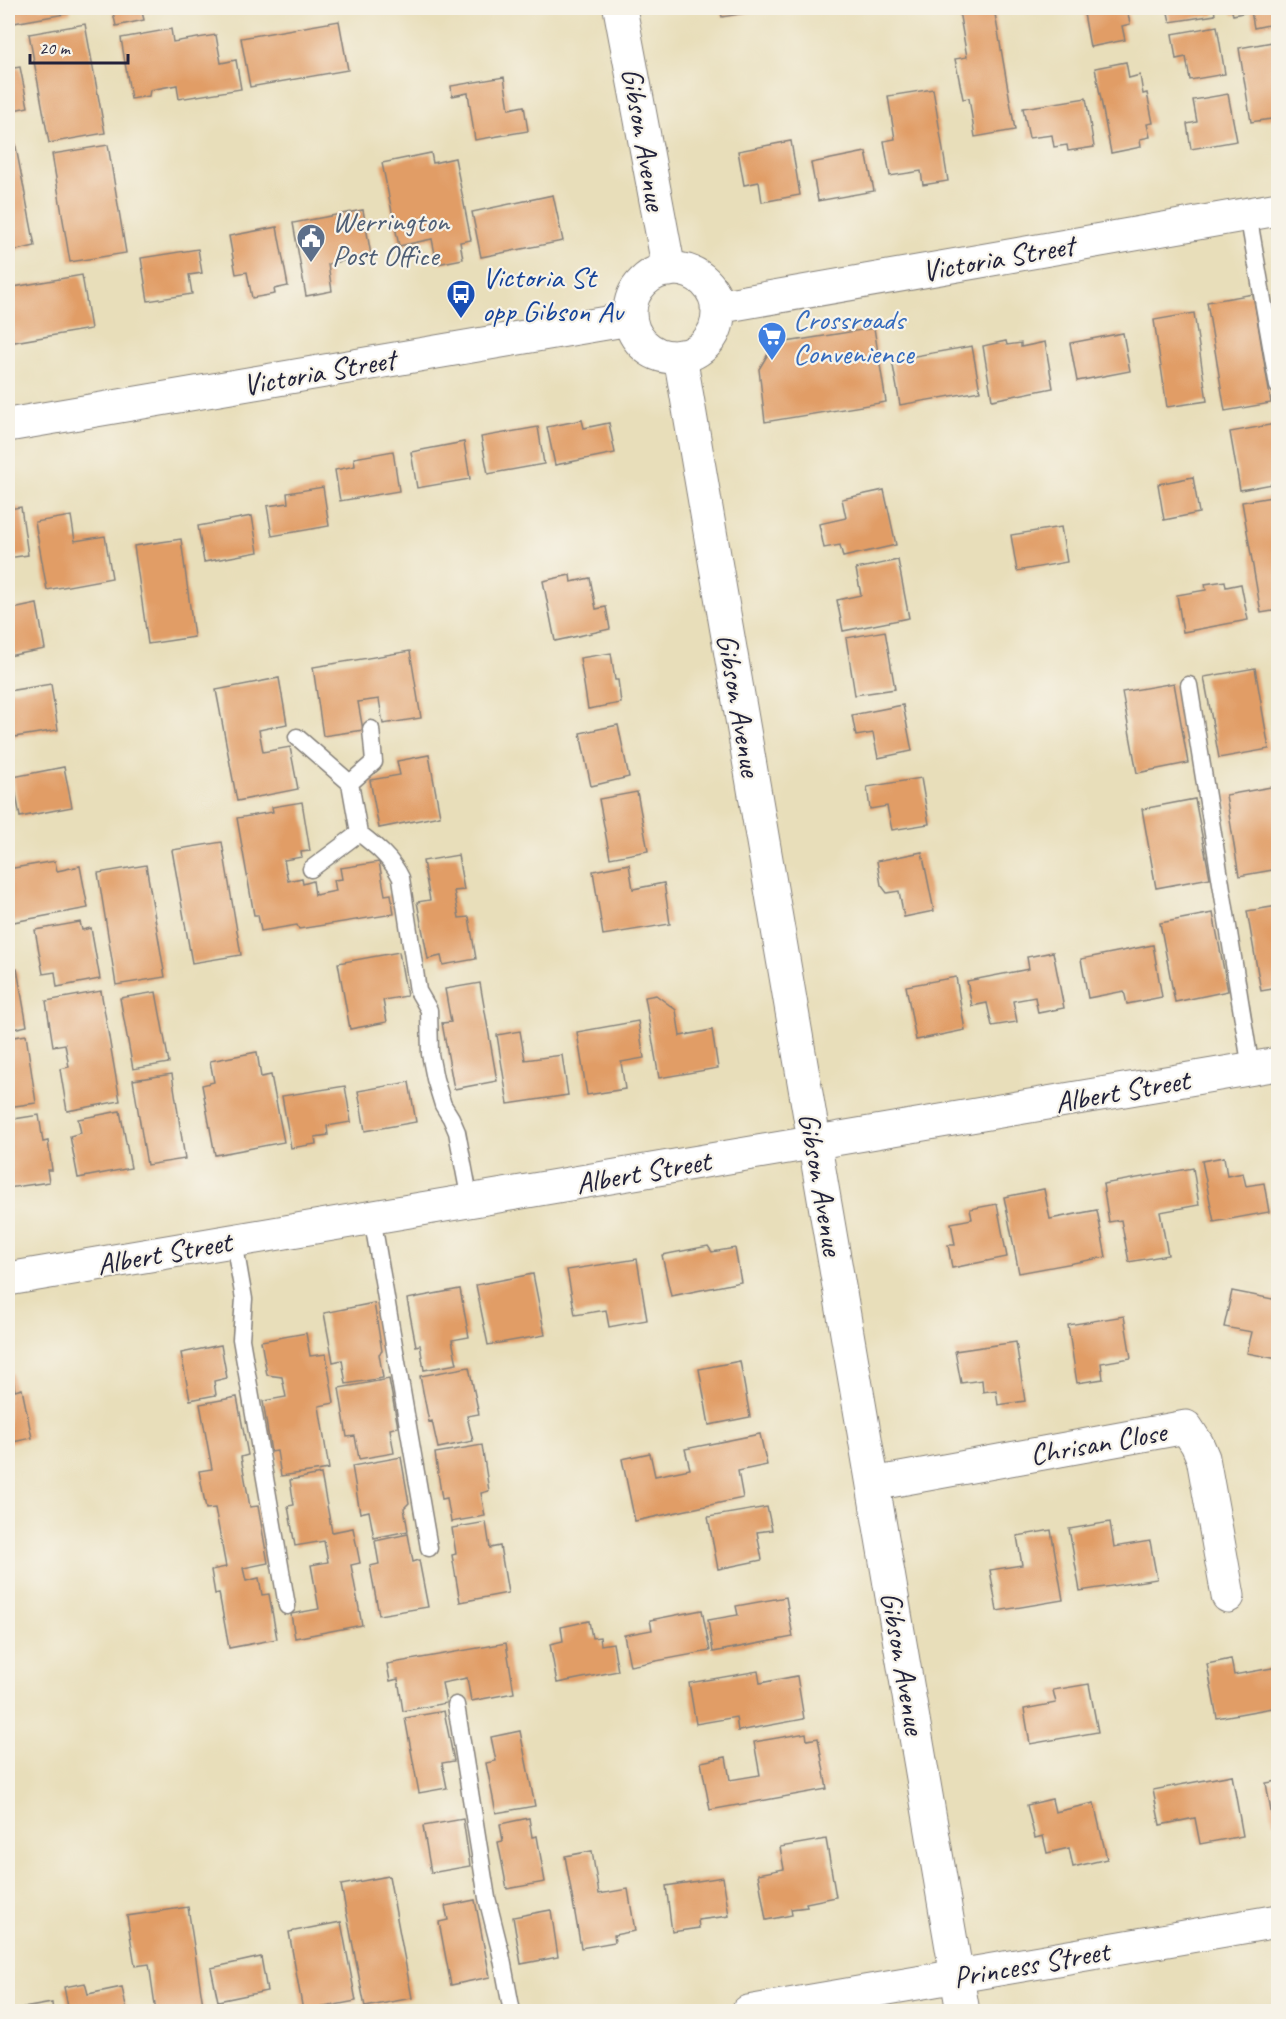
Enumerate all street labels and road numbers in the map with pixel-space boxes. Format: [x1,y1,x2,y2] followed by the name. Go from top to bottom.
[613,65,676,215] street label: Gibson Avenue
[919,225,1081,290] street label: Victoria Street
[240,339,402,404] street label: Victoria Street
[708,631,771,781] street label: Gibson Avenue
[1052,1060,1195,1121] street label: Albert Street
[790,1110,853,1260] street label: Gibson Avenue
[573,1141,716,1202] street label: Albert Street
[94,1222,237,1283] street label: Albert Street
[1027,1412,1171,1474] street label: Chrisan Close
[872,1589,935,1739] street label: Gibson Avenue
[950,1931,1115,1996] street label: Princess Street

